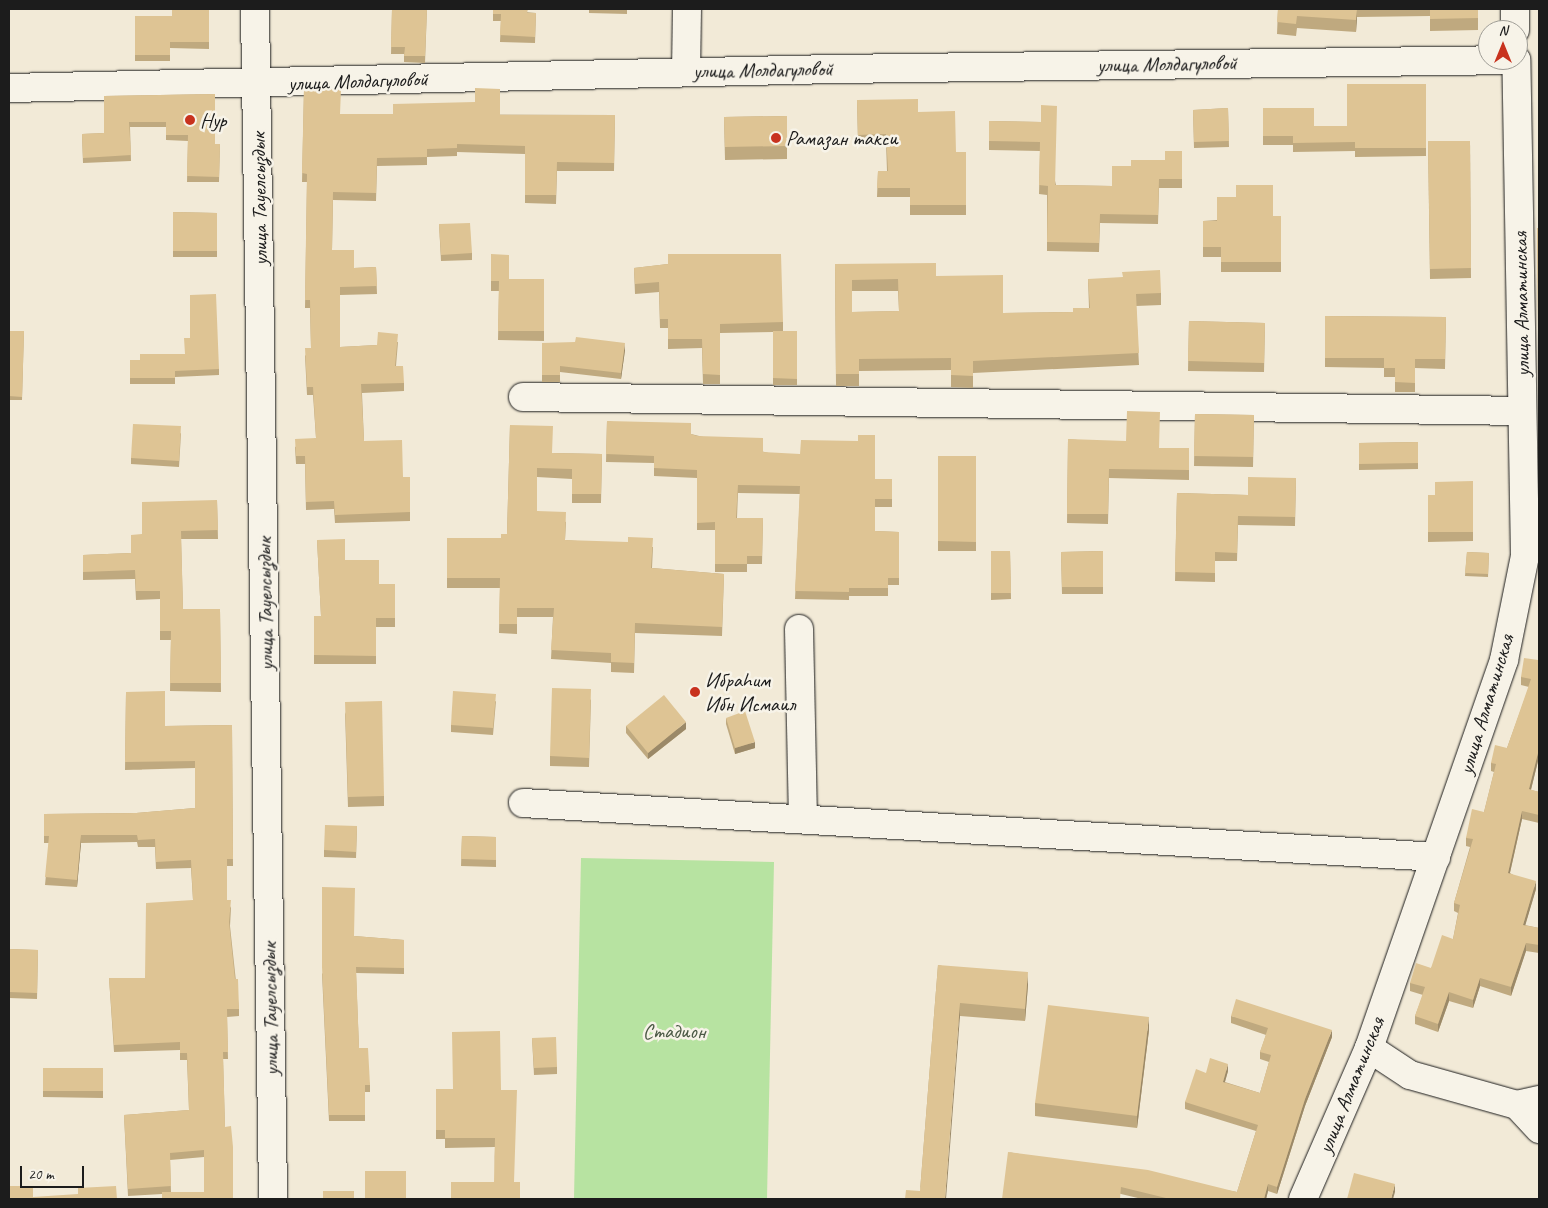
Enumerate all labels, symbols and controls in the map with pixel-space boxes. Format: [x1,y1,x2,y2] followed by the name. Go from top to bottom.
[1478,20,1528,70] north arrow
[1499,22,1507,39] text: N
[1097,50,1237,78] street label: улица Молдагуловой
[693,56,833,84] street label: улица Молдагуловой
[288,66,428,96] street label: улица Молдагуловой
[200,107,227,133] place label: Нур
[184,114,196,126] marker: Нур
[786,125,898,151] place label: Рамазан такси
[245,132,273,266] street label: улица Тауелсыздык
[770,132,782,144] marker: Рамазан такси
[1507,231,1535,377] street label: улица Алматинская
[251,537,279,671] street label: улица Тауелсыздык
[1453,631,1519,777] street label: улица Алматинская
[705,667,797,717] place label: Ибраһим Ибн Исмаил
[689,686,701,698] marker: Ибраһим Ибн Исмаил
[256,942,284,1076] street label: улица Тауелсыздык
[1312,1013,1390,1157] street label: улица Алматинская
[643,1018,705,1044] park label: Стадион
[22,1156,86,1188] scale bar
[28,1165,54,1184] text: 20 m

